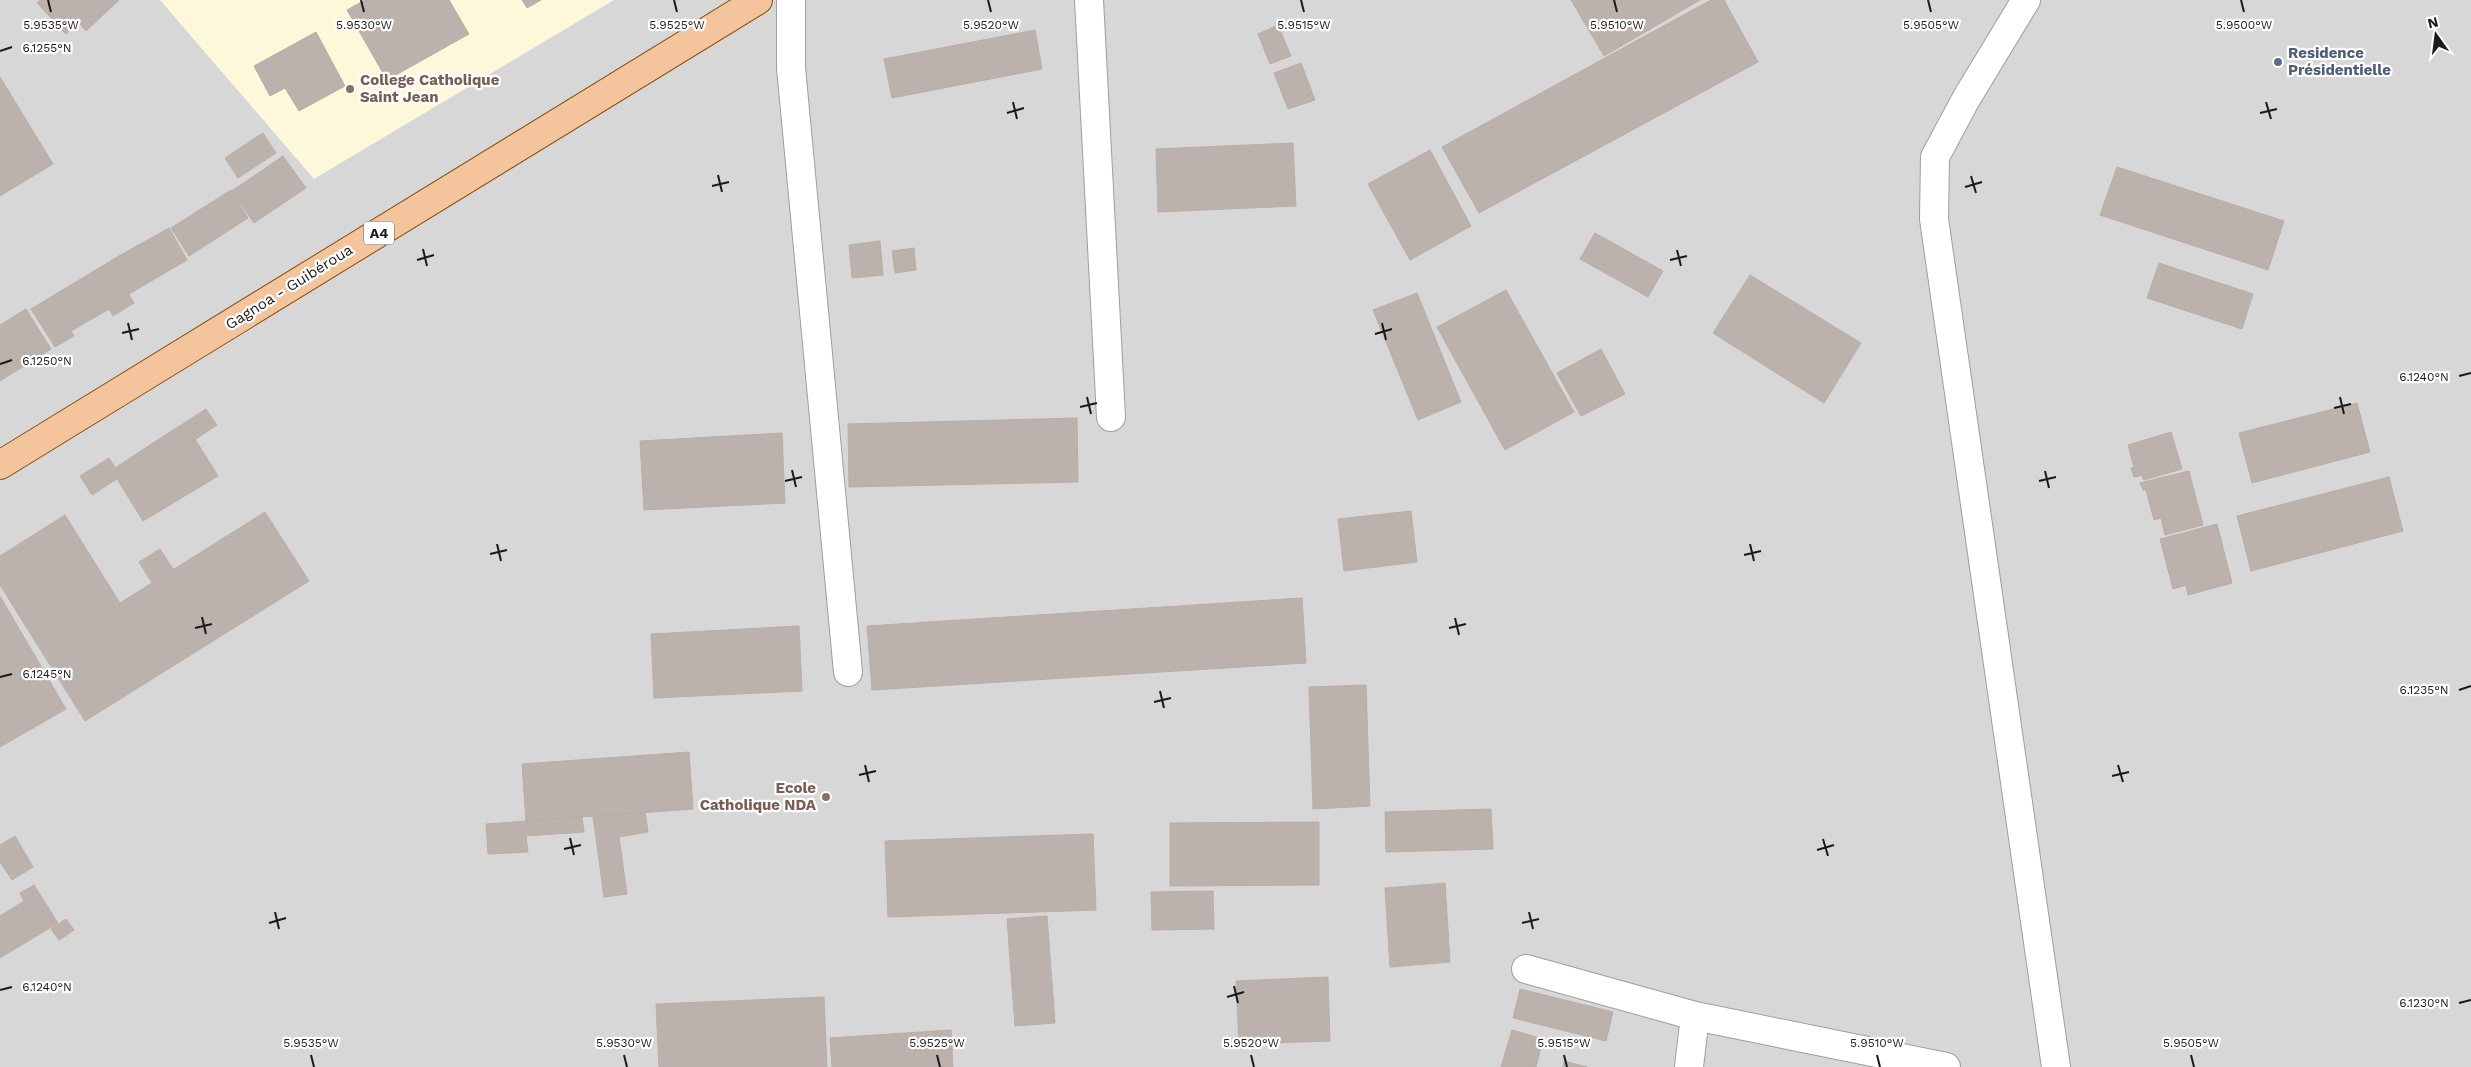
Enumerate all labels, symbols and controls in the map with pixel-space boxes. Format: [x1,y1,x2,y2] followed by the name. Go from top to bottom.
[2411,10,2461,60] north arrow
[2426,13,2440,31] text: N
[23,18,79,32] text: 5.9535°W
[336,18,393,32] text: 5.9530°W
[649,18,705,32] text: 5.9525°W
[963,18,1020,32] text: 5.9520°W
[1277,18,1331,32] text: 5.9515°W
[1590,18,1644,32] text: 5.9510°W
[1903,18,1959,32] text: 5.9505°W
[2216,18,2273,32] text: 5.9500°W
[22,41,72,55] text: 6.1255°N
[2288,44,2391,79] place label: Residence Présidentielle
[2272,56,2284,68] marker: Residence Présidentielle
[360,71,500,106] place label: College Catholique Saint Jean
[344,83,356,95] marker: College Catholique Saint Jean
[364,222,394,244] road number: A4
[222,240,356,333] street label: Gagnoa - Guibéroua
[22,354,72,368] text: 6.1250°N
[2399,370,2449,384] text: 6.1240°N
[22,667,72,681] text: 6.1245°N
[2399,683,2449,697] text: 6.1235°N
[700,779,817,814] place label: Ecole Catholique NDA
[820,791,832,803] marker: Ecole Catholique NDA
[22,980,72,994] text: 6.1240°N
[2399,996,2449,1010] text: 6.1230°N
[283,1036,339,1050] text: 5.9535°W
[596,1036,653,1050] text: 5.9530°W
[909,1036,965,1050] text: 5.9525°W
[1223,1036,1280,1050] text: 5.9520°W
[1537,1036,1591,1050] text: 5.9515°W
[1850,1036,1904,1050] text: 5.9510°W
[2163,1036,2219,1050] text: 5.9505°W

